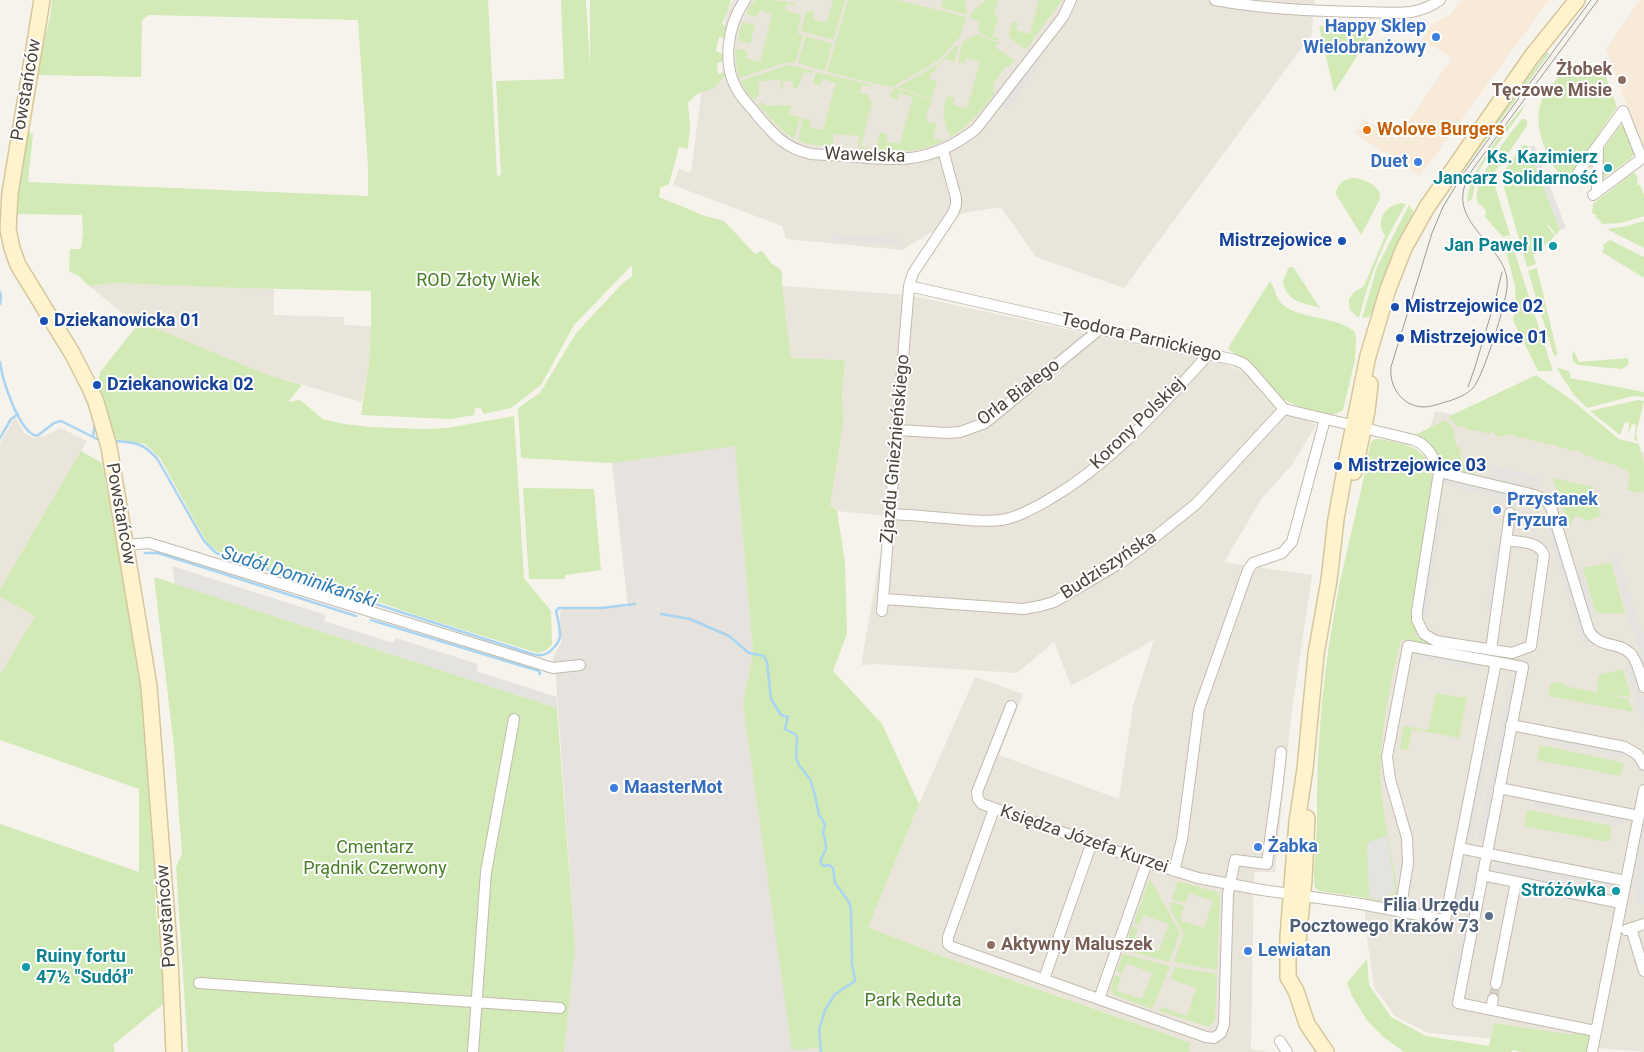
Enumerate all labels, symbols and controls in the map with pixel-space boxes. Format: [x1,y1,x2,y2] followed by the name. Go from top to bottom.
[1303,16,1426,58] place label: Happy Sklep Wielobranżowy
[1430,31,1442,43] marker: Happy Sklep Wielobranżowy
[7,37,47,143] street label: Powstańców
[1492,59,1612,102] place label: Żłobek Tęczowe Misie
[1616,74,1628,86] marker: Żłobek Tęczowe Misie
[1377,119,1504,141] place label: Wolove Burgers
[1361,124,1373,136] marker: Wolove Burgers
[824,144,906,168] street label: Wawelska
[1433,147,1598,190] place label: Ks. Kazimierz Jancarz Solidarność
[1370,151,1408,173] place label: Duet
[1412,156,1424,168] marker: Duet
[1602,162,1614,174] marker: Ks. Kazimierz Jancarz Solidarność
[1219,230,1332,252] place label: Mistrzejowice
[1336,235,1348,247] marker: Mistrzejowice
[1444,235,1543,257] place label: Jan Paweł II
[1547,240,1559,252] marker: Jan Paweł II
[416,270,540,292] park label: ROD Złoty Wiek
[1405,296,1543,318] place label: Mistrzejowice 02
[1389,301,1401,313] marker: Mistrzejowice 02
[1058,309,1224,367] street label: Teodora Parnickiego
[54,310,201,332] place label: Dziekanowicka 01
[38,315,50,327] marker: Dziekanowicka 01
[1410,327,1548,349] place label: Mistrzejowice 01
[1394,332,1406,344] marker: Mistrzejowice 01
[877,354,915,544] street label: Zjazdu Gnieźnieńskiego
[973,355,1065,431] street label: Orła Białego
[107,374,254,396] place label: Dziekanowicka 02
[1086,374,1190,474] street label: Korony Polskiej
[91,379,103,391] marker: Dziekanowicka 02
[1348,455,1486,477] place label: Mistrzejowice 03
[1332,460,1344,472] marker: Mistrzejowice 03
[100,461,140,567] street label: Powstańców
[1507,489,1598,532] place label: Przystanek Fryzura
[1491,504,1503,516] marker: Przystanek Fryzura
[1057,527,1161,605] street label: Budziszyńska
[218,542,380,614] water label: Sudół Dominikański
[624,777,723,799] place label: MaasterMot
[608,782,620,794] marker: MaasterMot
[997,801,1171,879] street label: Księdza Józefa Kurzei
[1268,836,1318,858] place label: Żabka
[303,837,447,880] park label: Cmentarz Prądnik Czerwony
[1252,841,1264,853] marker: Żabka
[153,864,181,968] street label: Powstańców
[1521,880,1606,902] place label: Stróżówka
[1610,885,1622,897] marker: Stróżówka
[1289,895,1479,938] place label: Filia Urzędu Pocztowego Kraków 73
[1483,910,1495,922] marker: Filia Urzędu Pocztowego Kraków 73
[1001,934,1153,956] place label: Aktywny Maluszek
[985,939,997,951] marker: Aktywny Maluszek
[1258,940,1331,962] place label: Lewiatan
[1242,945,1254,957] marker: Lewiatan
[36,946,133,989] place label: Ruiny fortu 47½ "Sudół"
[20,961,32,973] marker: Ruiny fortu 47½ "Sudół"
[864,990,962,1012] park label: Park Reduta

